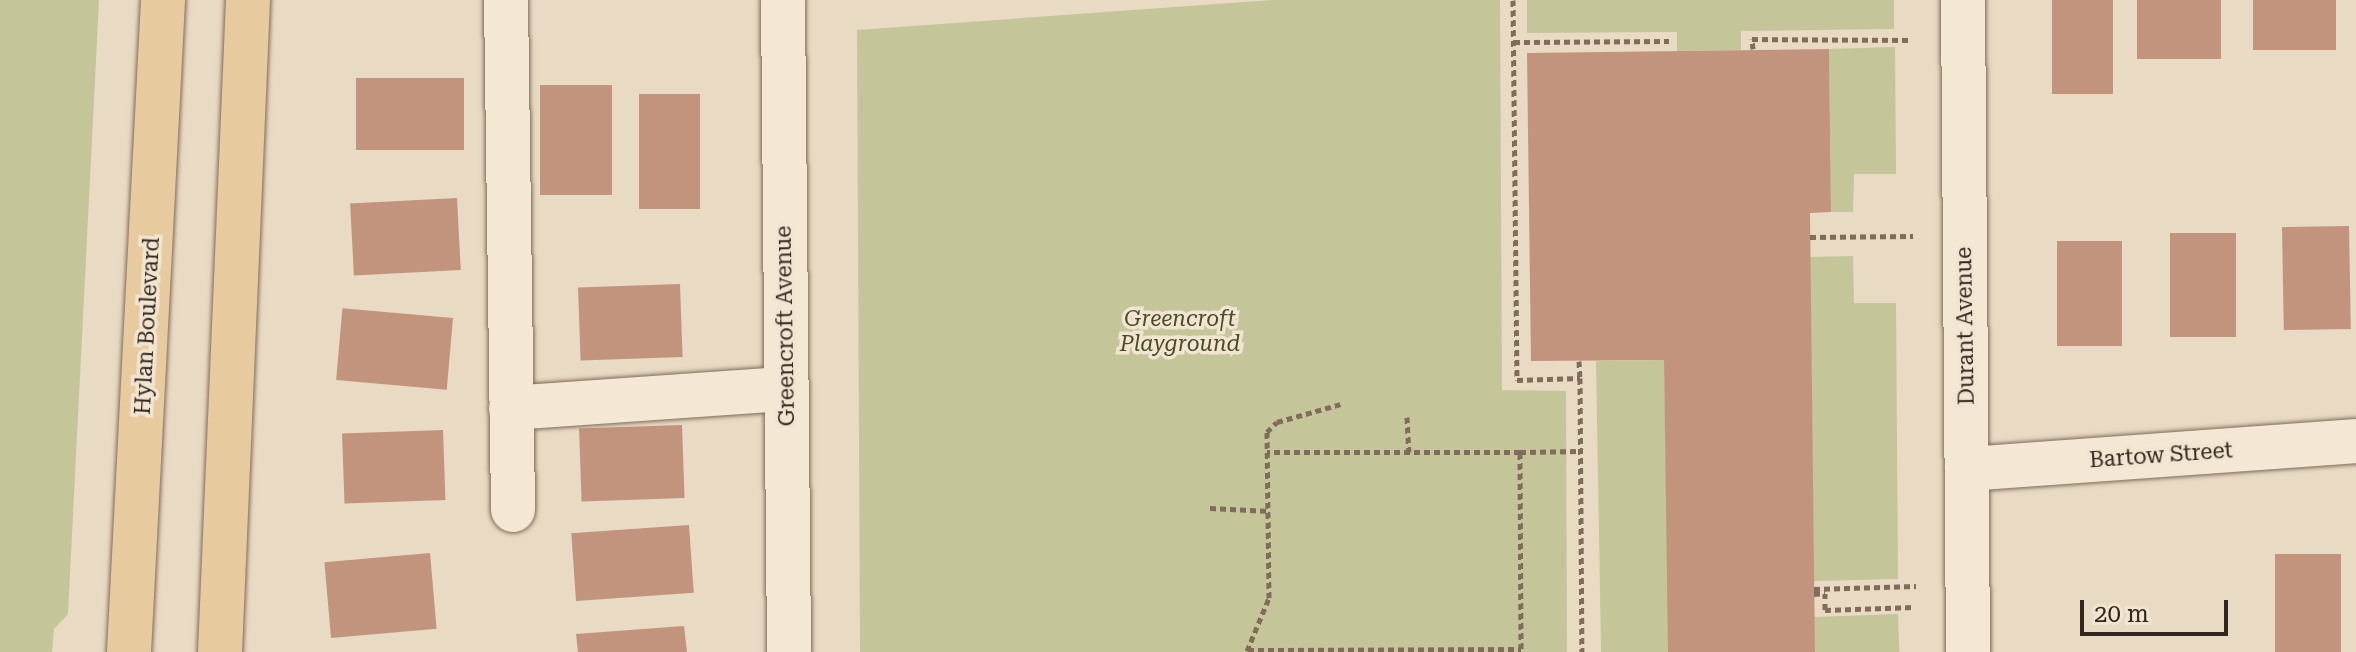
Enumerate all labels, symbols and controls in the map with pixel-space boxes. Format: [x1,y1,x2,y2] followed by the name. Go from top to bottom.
[770,225,800,427] street label: Greencroft Avenue
[129,237,165,415] street label: Hylan Boulevard
[1950,247,1980,405] street label: Durant Avenue
[1120,305,1240,356] park label: Greencroft Playground
[2088,437,2234,473] street label: Bartow Street
[2084,584,2232,634] scale bar
[2094,600,2149,628] text: 20 m

